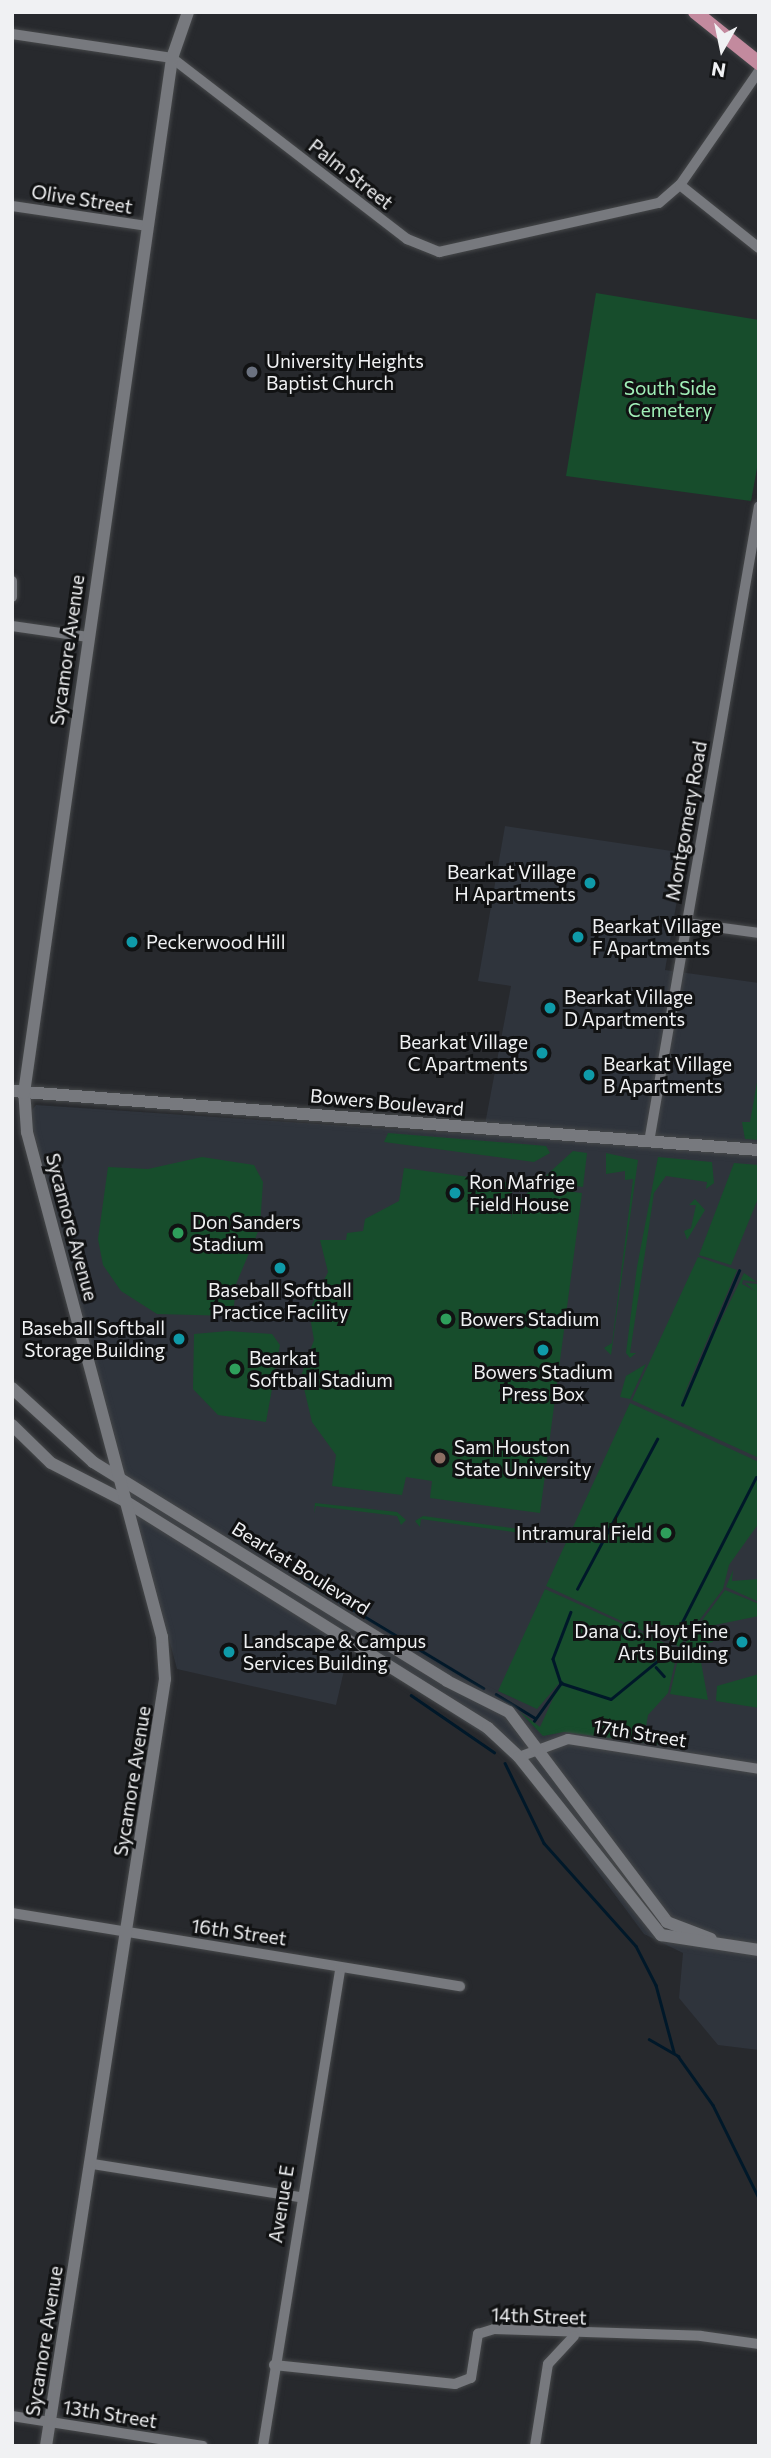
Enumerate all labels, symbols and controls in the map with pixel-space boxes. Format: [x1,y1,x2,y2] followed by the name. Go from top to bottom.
[687,14,757,84] north arrow
[710,58,727,83] text: N
[304,134,398,214] street label: Palm Street
[30,180,134,218] street label: Olive Street
[266,350,424,394] place label: University Heights Baptist Church
[244,364,260,380] marker: University Heights Baptist Church
[624,377,716,421] park label: South Side Cemetery
[45,573,89,727] street label: Sycamore Avenue
[661,739,711,903] street label: Montgomery Road
[447,861,576,905] place label: Bearkat Village H Apartments
[582,875,598,891] marker: Bearkat Village H Apartments
[592,915,721,959] place label: Bearkat Village F Apartments
[570,929,586,945] marker: Bearkat Village F Apartments
[146,931,285,953] place label: Peckerwood Hill
[124,934,140,950] marker: Peckerwood Hill
[564,986,693,1030] place label: Bearkat Village D Apartments
[542,1000,558,1016] marker: Bearkat Village D Apartments
[399,1031,528,1075] place label: Bearkat Village C Apartments
[534,1045,550,1061] marker: Bearkat Village C Apartments
[603,1053,732,1097] place label: Bearkat Village B Apartments
[581,1067,597,1083] marker: Bearkat Village B Apartments
[309,1084,465,1120] street label: Bowers Boulevard
[41,1151,103,1303] street label: Sycamore Avenue
[469,1171,575,1215] place label: Ron Mafrige Field House
[447,1185,463,1201] marker: Ron Mafrige Field House
[192,1211,301,1255] place label: Don Sanders Stadium
[170,1225,186,1241] marker: Don Sanders Stadium
[272,1260,288,1276] marker: Baseball Softball Practice Facility
[208,1279,352,1323] place label: Baseball Softball Practice Facility
[460,1308,599,1330] place label: Bowers Stadium
[438,1311,454,1327] marker: Bowers Stadium
[21,1317,165,1361] place label: Baseball Softball Storage Building
[171,1331,187,1347] marker: Baseball Softball Storage Building
[535,1342,551,1358] marker: Bowers Stadium Press Box
[249,1347,393,1391] place label: Bearkat Softball Stadium
[227,1361,243,1377] marker: Bearkat Softball Stadium
[473,1361,613,1405] place label: Bowers Stadium Press Box
[454,1436,591,1480] place label: Sam Houston State University
[432,1450,448,1466] marker: Sam Houston State University
[228,1516,374,1620] street label: Bearkat Boulevard
[516,1522,652,1544] place label: Intramural Field
[658,1525,674,1541] marker: Intramural Field
[574,1620,728,1664] place label: Dana G. Hoyt Fine Arts Building
[243,1630,426,1674] place label: Landscape & Campus Services Building
[734,1634,750,1650] marker: Dana G. Hoyt Fine Arts Building
[221,1644,237,1660] marker: Landscape & Campus Services Building
[109,1704,155,1858] street label: Sycamore Avenue
[592,1714,688,1752] street label: 17th Street
[190,1914,288,1950] street label: 16th Street
[264,2164,298,2244] street label: Avenue E
[21,2264,67,2418] street label: Sycamore Avenue
[491,2303,587,2329] street label: 14th Street
[61,2395,159,2433] street label: 13th Street

